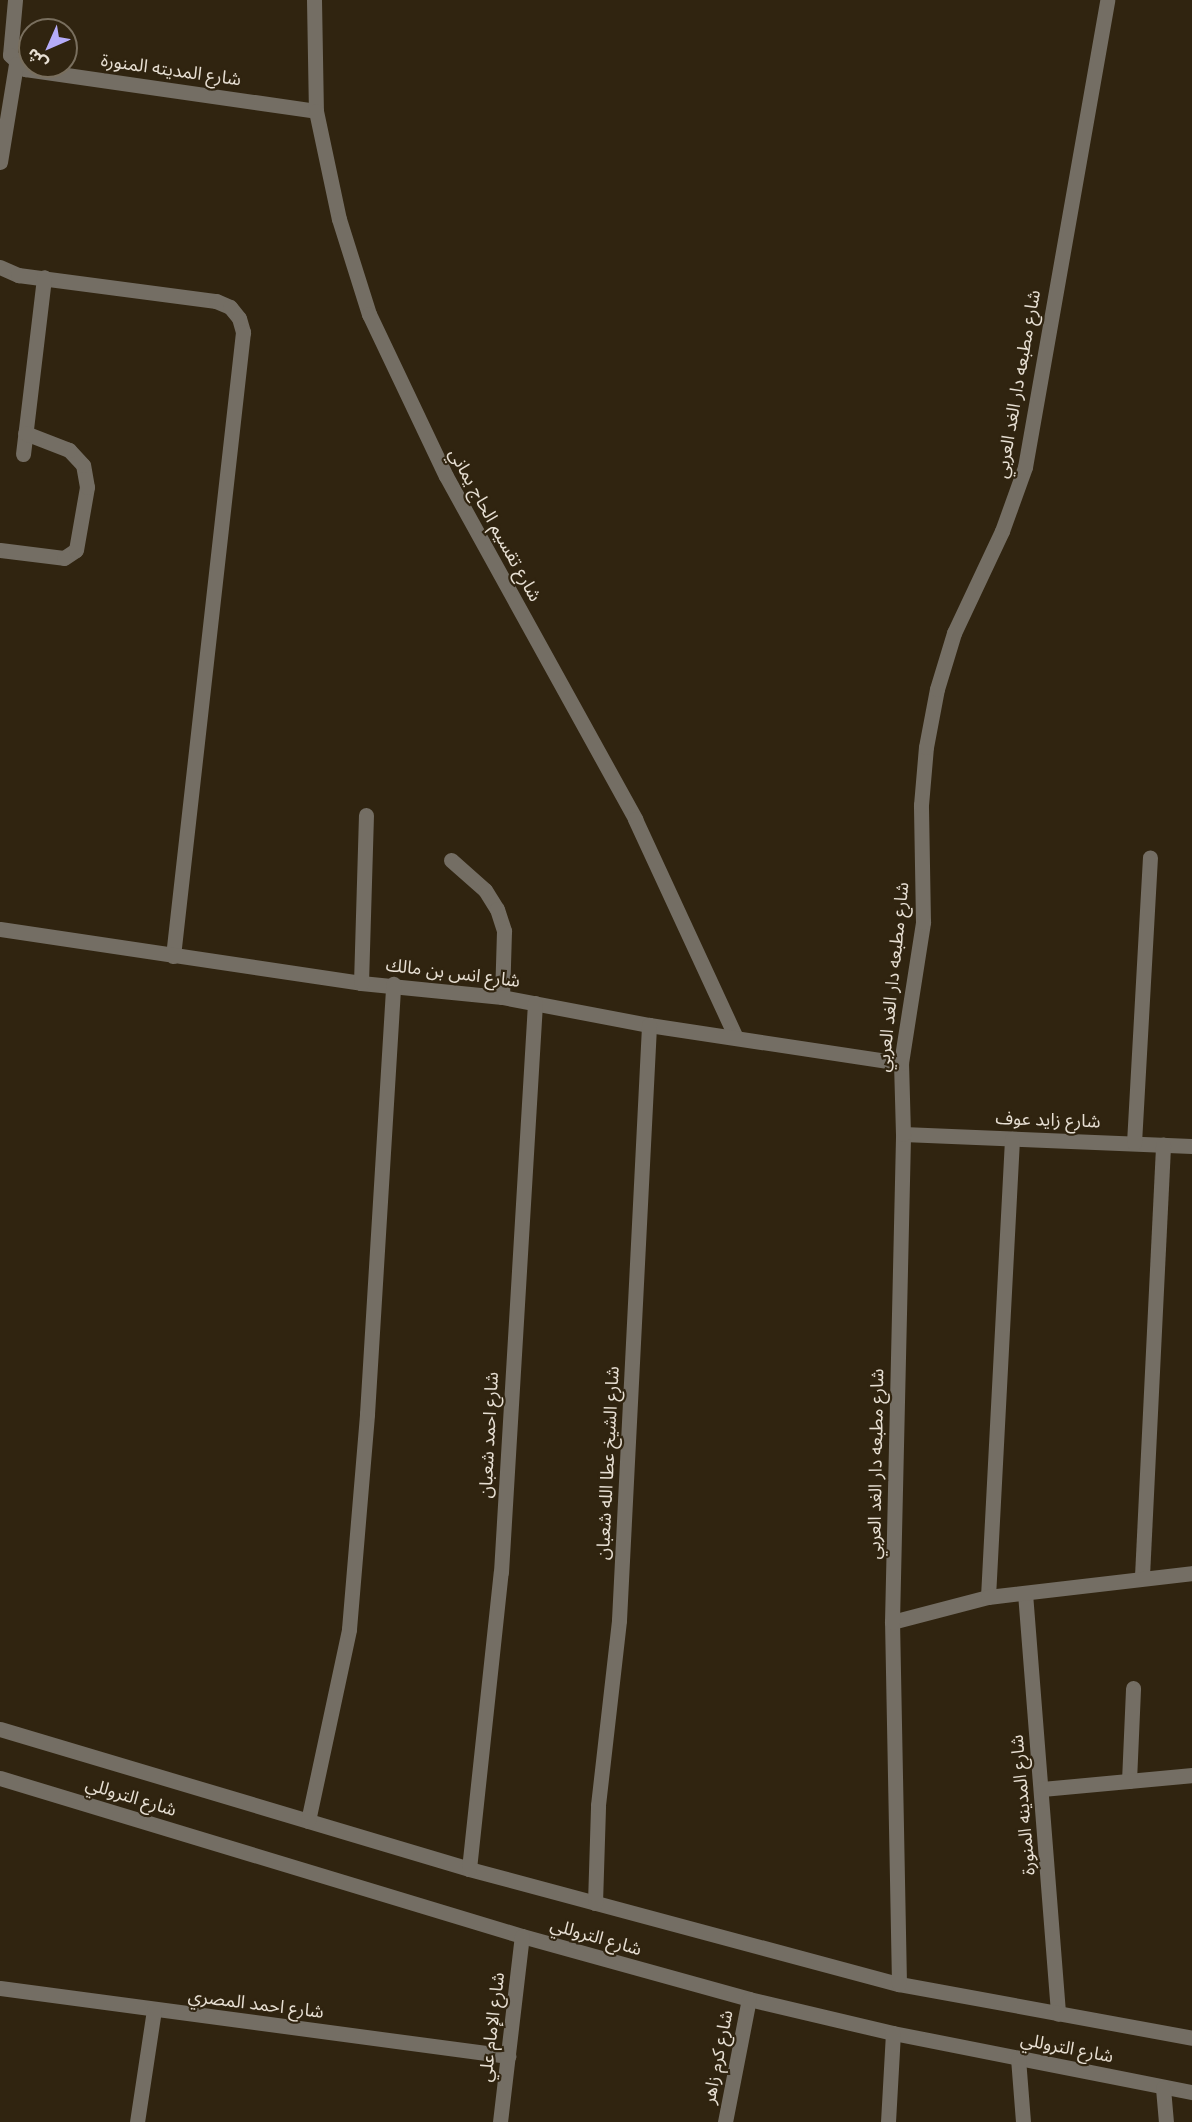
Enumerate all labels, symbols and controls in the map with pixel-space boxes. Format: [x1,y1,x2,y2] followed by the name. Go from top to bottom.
[18,18,78,78] north arrow
[22,44,52,74] text: ش
[99,49,243,91] street label: شارع المديته المنورة
[991,288,1045,480] street label: شارع مطبعه دار الغد العربي
[444,445,546,605] street label: شارع تقسيم الحاج يماني
[872,881,914,1073] street label: شارع مطبعه دار الغد العربي
[385,954,521,992] street label: شارع انس بن مالك
[995,1107,1101,1133] street label: شارع زايد عوف
[592,1366,624,1560] street label: شارع الشيخ عطا الله شعبان
[864,1368,888,1560] street label: شارع مطبعه دار الغد العربي
[475,1371,503,1499] street label: شارع احمد شعبان
[1006,1734,1040,1876] street label: شارع المدينه المنورة
[83,1773,179,1821] street label: شارع التروللي
[548,1914,644,1960] street label: شارع التروللي
[475,1971,509,2083] street label: شارع الإمام علي
[187,1985,325,2023] street label: شارع احمد المصري
[698,2008,738,2106] street label: شارع كرم زاهر
[1019,2028,1115,2068] street label: شارع التروللي

